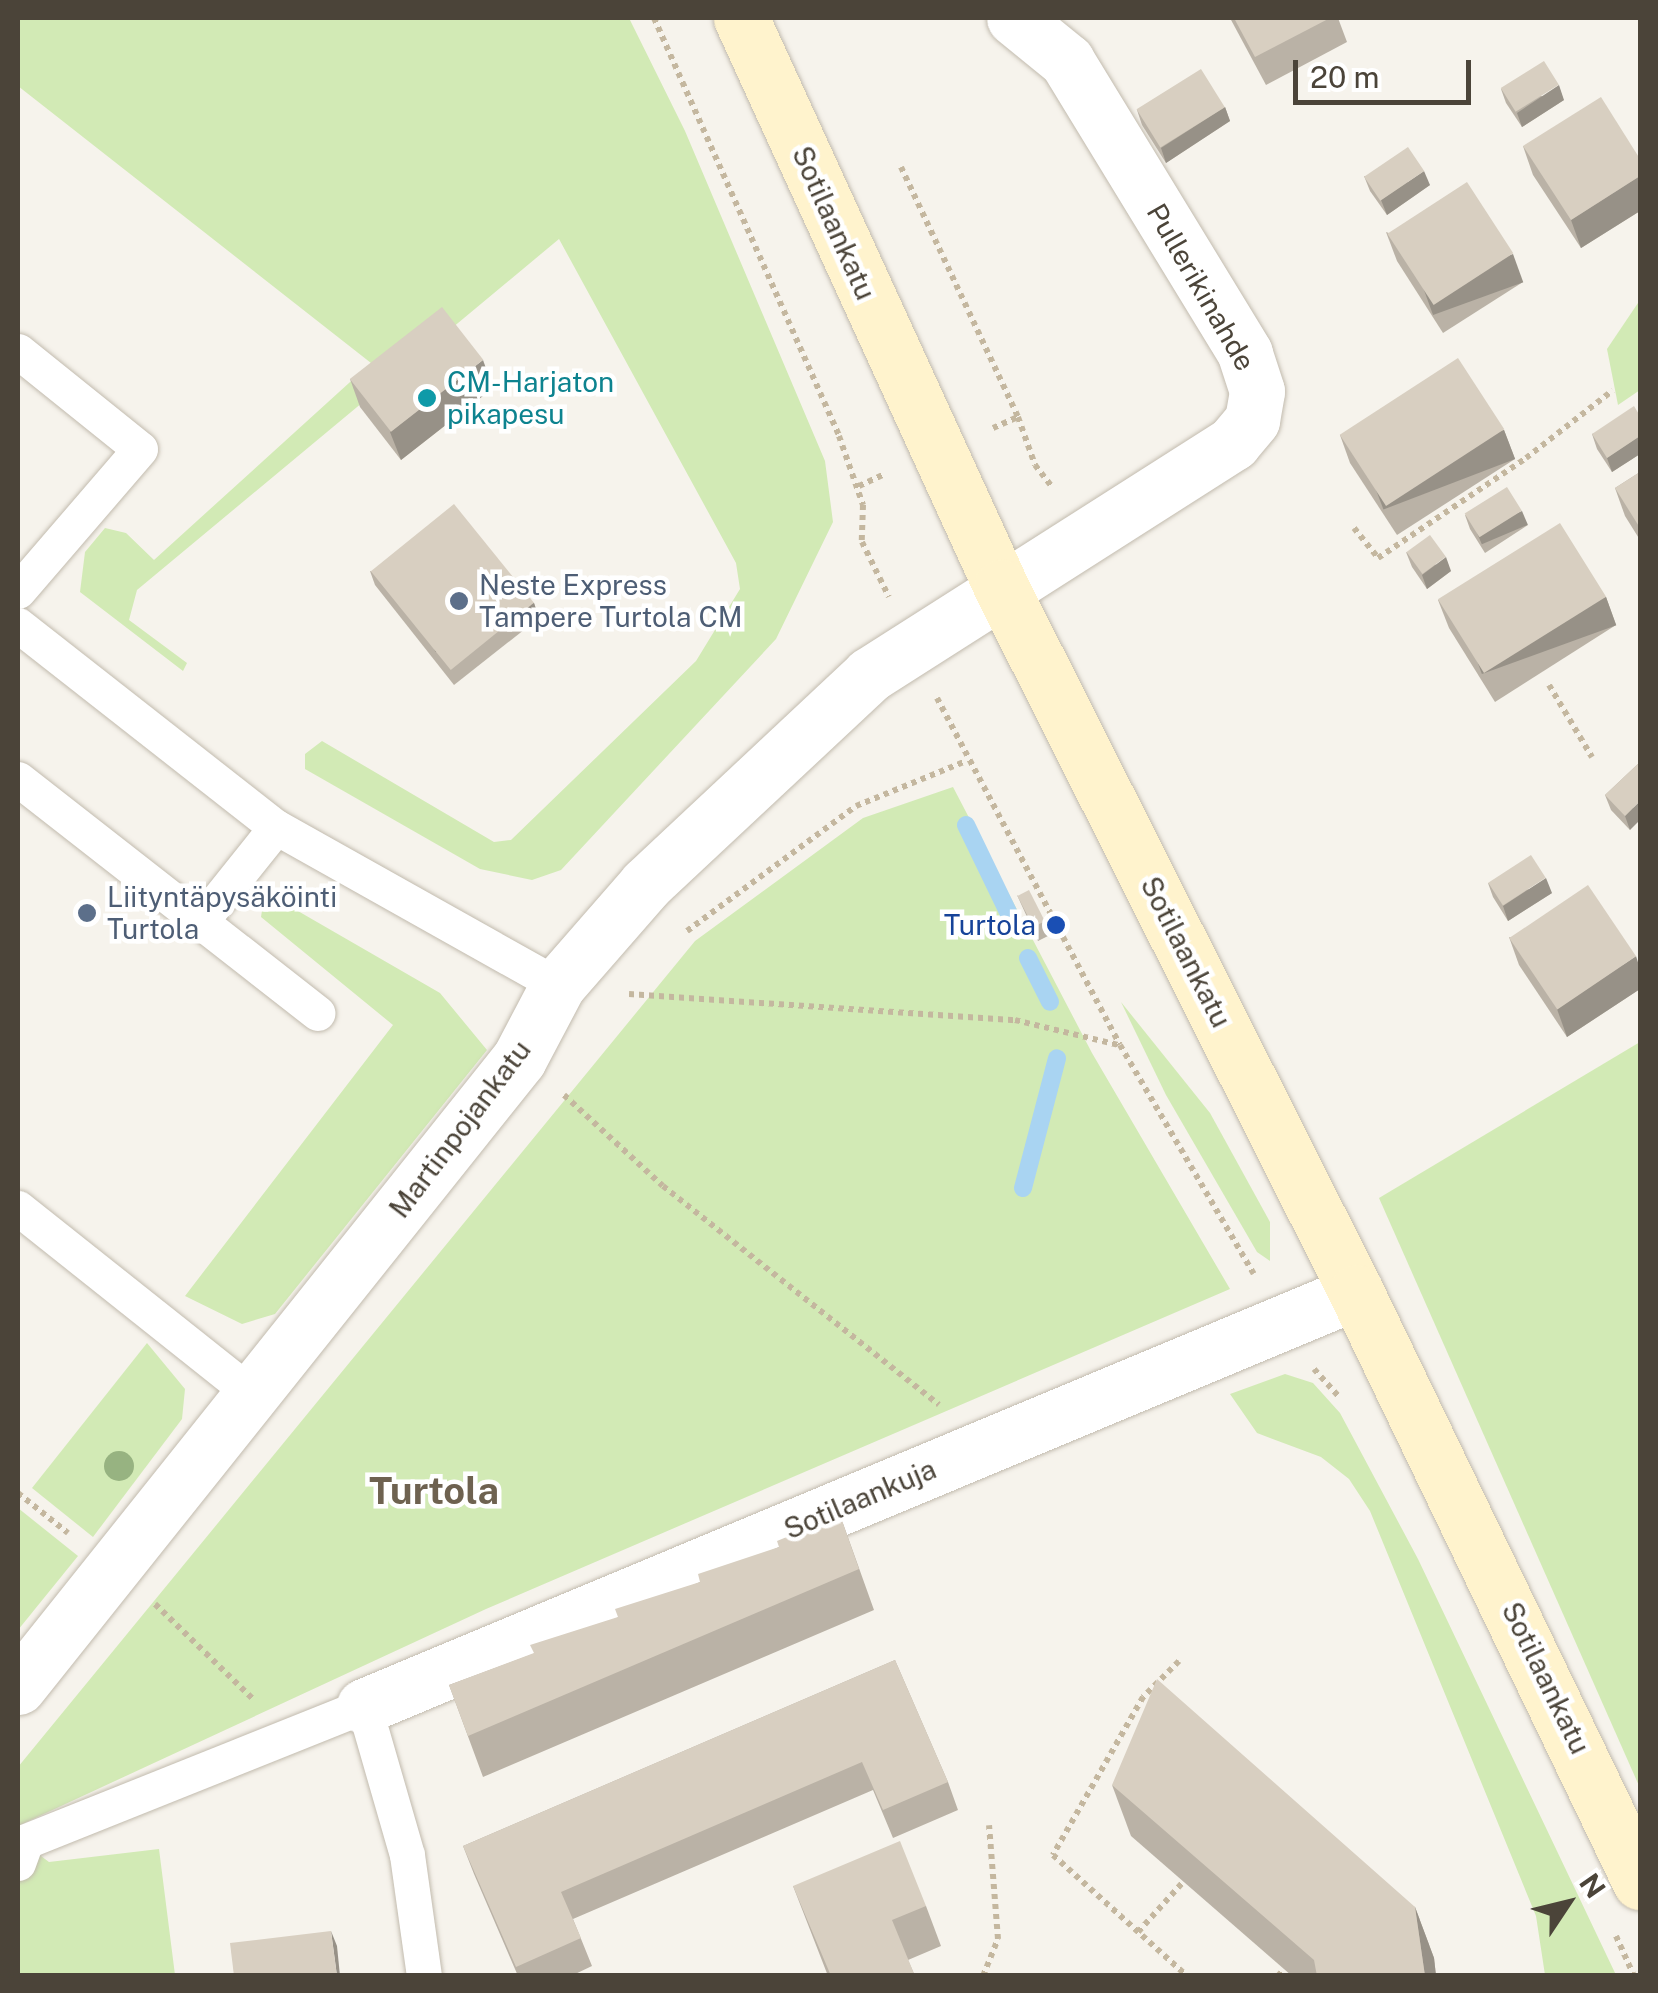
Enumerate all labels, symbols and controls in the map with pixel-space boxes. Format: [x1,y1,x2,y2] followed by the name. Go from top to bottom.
[1298,40,1476,102] scale bar
[1310,59,1379,95] text: 20 m
[785,141,883,305] street label: Sotilaankatu
[1140,198,1262,376] street label: Pullerikinahde
[447,365,614,431] place label: CM-Harjaton pikapesu
[416,387,438,409] marker: CM-Harjaton pikapesu
[479,568,743,634] place label: Neste Express Tampere Turtola CM
[448,590,470,612] marker: Neste Express Tampere Turtola CM
[1134,871,1238,1033] street label: Sotilaankatu
[107,880,337,946] place label: Liityntäpysäköinti Turtola
[76,902,98,924] marker: Liityntäpysäköinti Turtola
[944,908,1036,942] place label: Turtola
[1045,914,1067,936] marker: Turtola
[382,1034,538,1224] street label: Martinpojankatu
[779,1452,941,1546] street label: Sotilaankuja
[369,1468,499,1514] district label: Turtola
[1495,1597,1597,1759] street label: Sotilaankatu
[1518,1853,1618,1953] north arrow
[1573,1867,1613,1904] text: N

